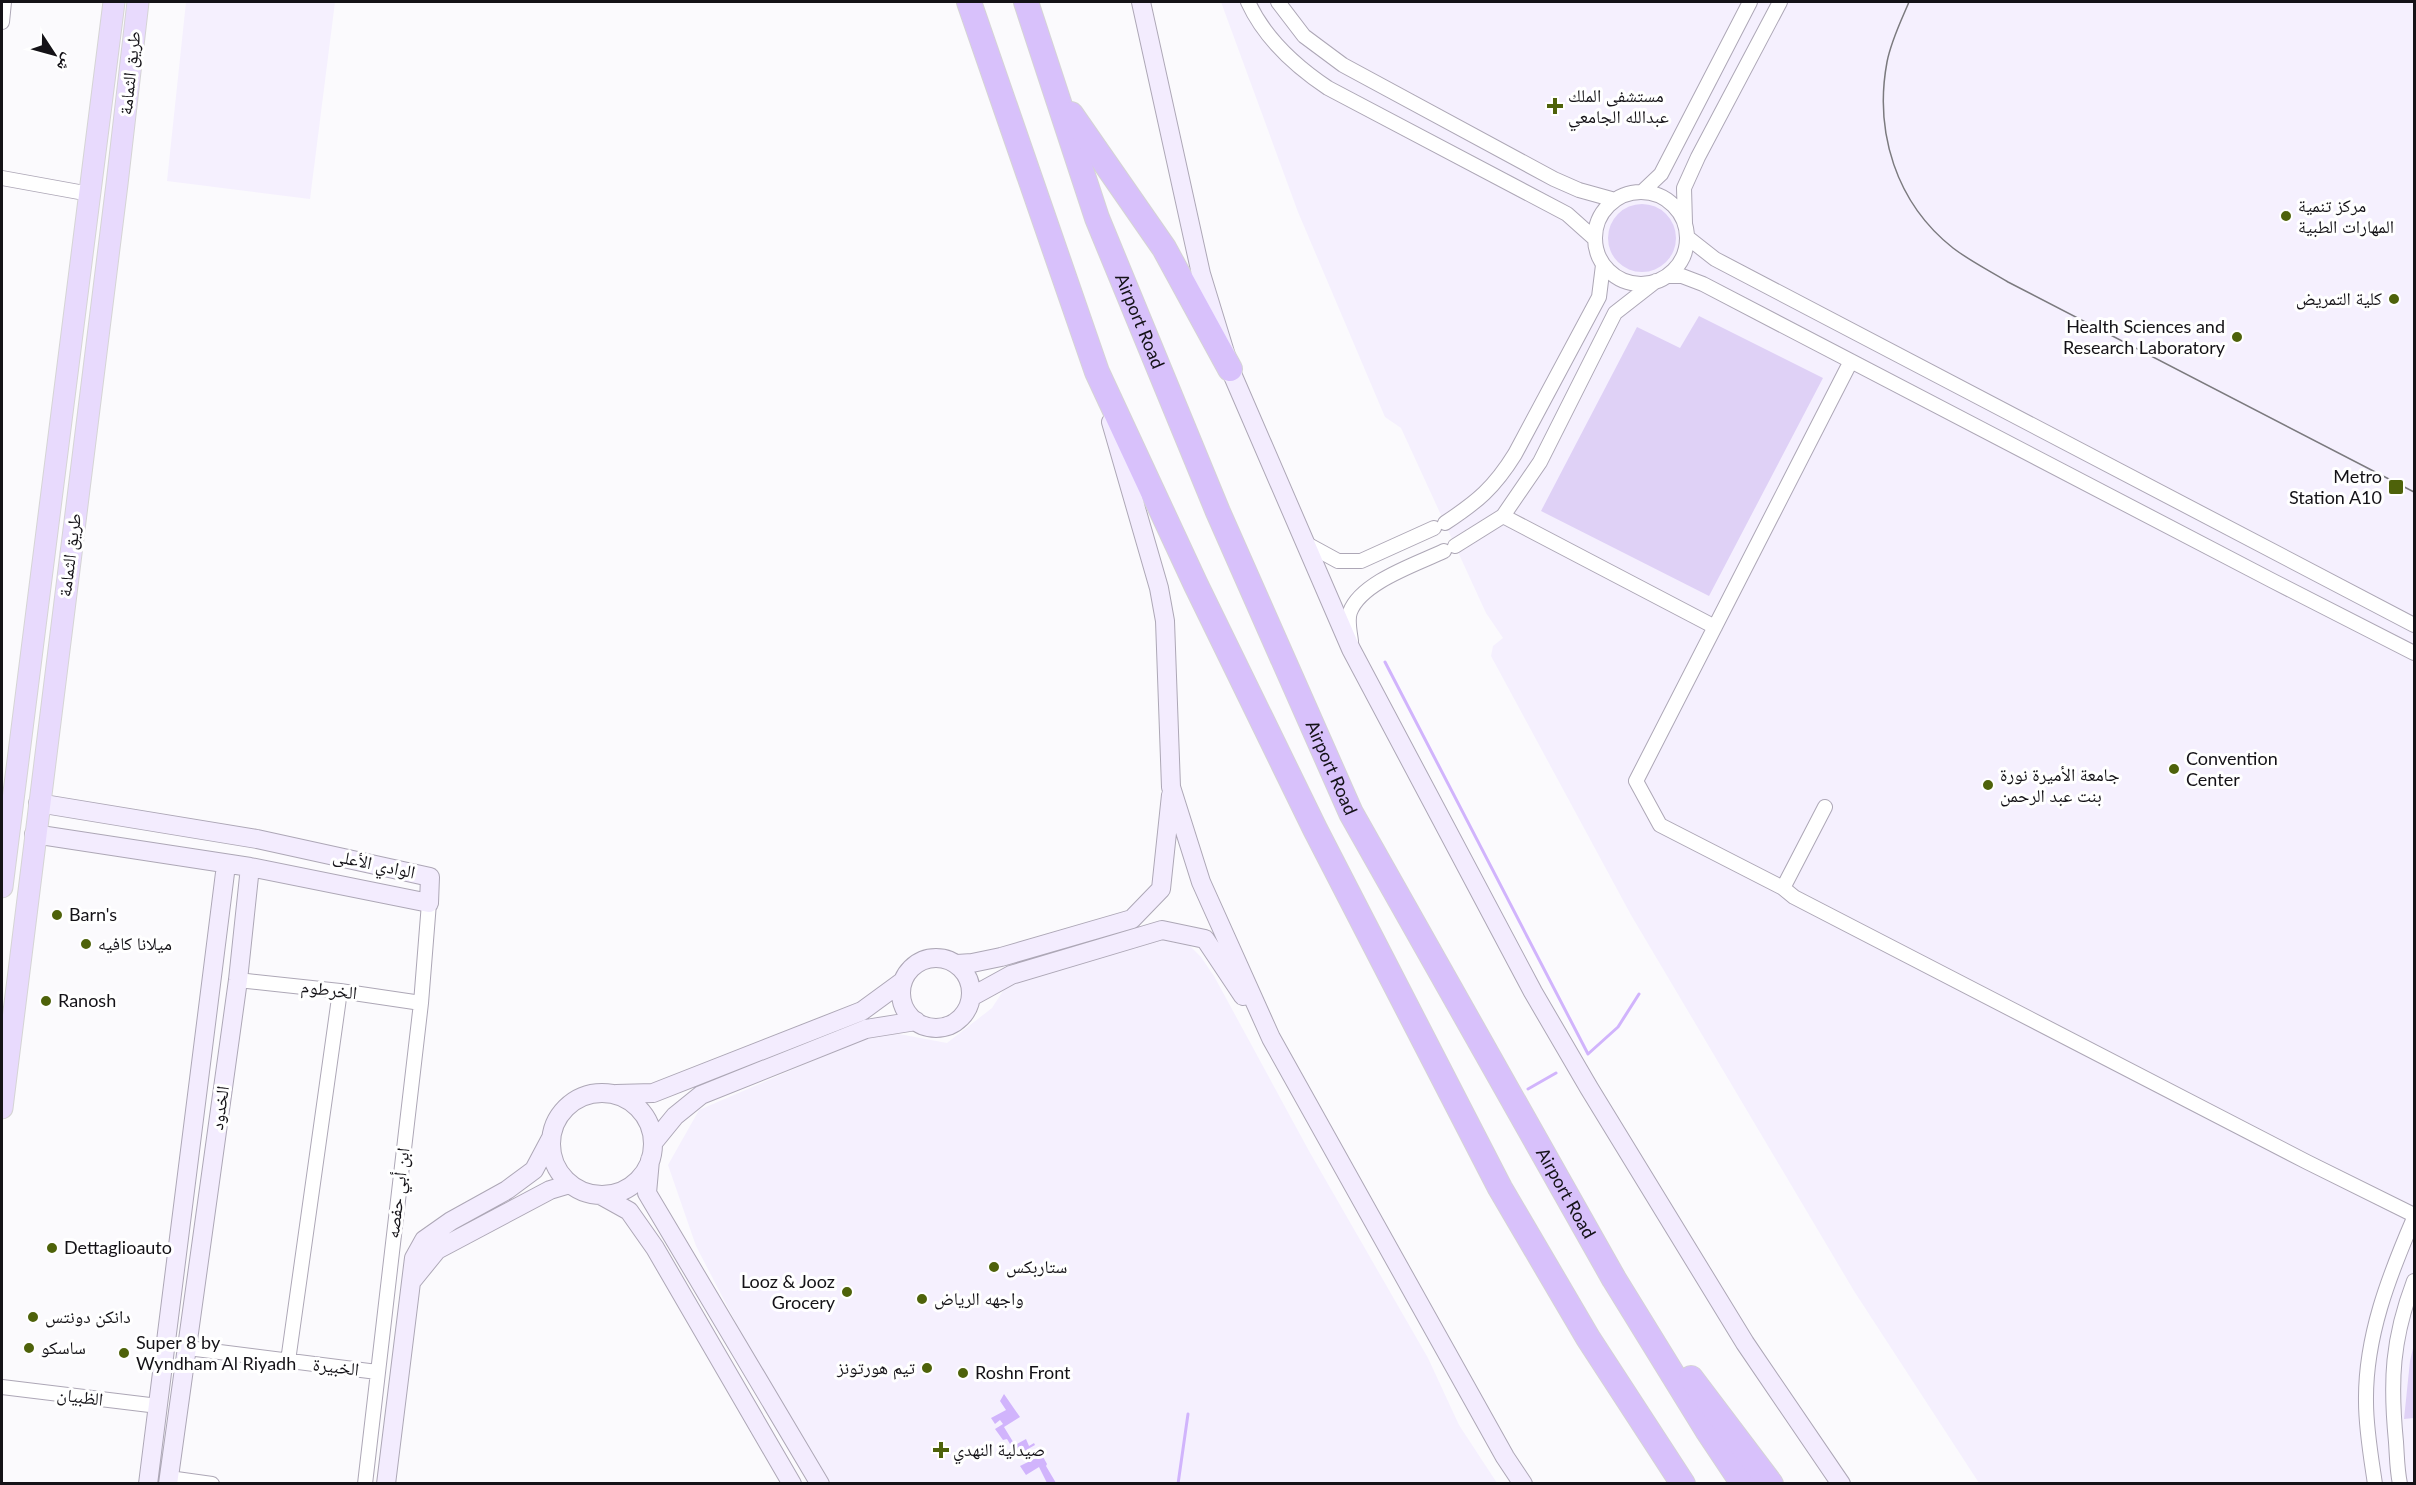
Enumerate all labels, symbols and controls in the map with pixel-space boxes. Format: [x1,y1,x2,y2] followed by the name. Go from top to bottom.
[24,24,84,84] north arrow
[114,30,145,116] street label: طريق الثمامة
[53,50,79,76] text: ش
[1568,84,1669,132] place label: مستشفى الملك عبدالله الجامعي
[1546,97,1564,115] marker: مستشفى الملك عبدالله الجامعي
[2298,194,2394,238] place label: مركز تنمية المهارات الطبية
[2279,209,2293,223] marker: مركز تنمية المهارات الطبية
[1111,270,1170,372] street label: Airport Road
[2296,287,2383,310] place label: كلية التمريض
[2387,292,2401,306] marker: كلية التمريض
[2063,315,2226,358] place label: Health Sciences and Research Laboratory
[2230,330,2244,344] marker: Health Sciences and Research Laboratory
[2289,465,2382,508] place label: Metro Station A10
[2387,478,2405,496] marker: Metro Station A10
[53,512,86,598] street label: طريق الثمامة
[1301,717,1362,818] street label: Airport Road
[2186,747,2278,790] place label: Convention Center
[2167,762,2181,776] marker: Convention Center
[2000,763,2120,807] place label: جامعة الأميرة نورة بنت عبد الرحمن
[1981,778,1995,792] marker: جامعة الأميرة نورة بنت عبد الرحمن
[330,844,417,887] street label: الوادي الأعلى
[69,903,117,925] place label: Barn's
[50,908,64,922] marker: Barn's
[98,932,172,954] place label: ميلانا كافيه
[79,937,93,951] marker: ميلانا كافيه
[300,975,358,1005] street label: الخرطوم
[58,989,116,1011] place label: Ranosh
[39,994,53,1008] marker: Ranosh
[205,1084,233,1131] street label: الخدود
[1532,1143,1601,1242] street label: Airport Road
[381,1146,418,1240] street label: ابن أبي حفصه
[64,1236,172,1258] place label: Dettaglioauto
[45,1241,59,1255] marker: Dettaglioauto
[1006,1255,1067,1278] place label: ستاربكس
[987,1260,1001,1274] marker: ستاربكس
[741,1270,836,1313] place label: Looz & Jooz Grocery
[840,1285,854,1299] marker: Looz & Jooz Grocery
[934,1287,1024,1310] place label: واجهه الرياض
[915,1292,929,1306] marker: واجهه الرياض
[45,1305,131,1328] place label: دانكن دونتس
[26,1310,40,1324] marker: دانكن دونتس
[136,1331,296,1374] place label: Super 8 by Wyndham Al Riyadh
[41,1336,86,1358] place label: ساسكو
[22,1341,36,1355] marker: ساسكو
[117,1346,131,1360] marker: Super 8 by Wyndham Al Riyadh
[312,1352,361,1380] street label: الخبيرة
[836,1356,915,1380] place label: تيم هورتونز
[920,1361,934,1375] marker: تيم هورتونز
[975,1361,1071,1383] place label: Roshn Front
[956,1366,970,1380] marker: Roshn Front
[56,1382,104,1411] street label: الظبيان
[953,1438,1045,1465] place label: صيدلية النهدي
[934,1443,948,1457] marker: صيدلية النهدي

